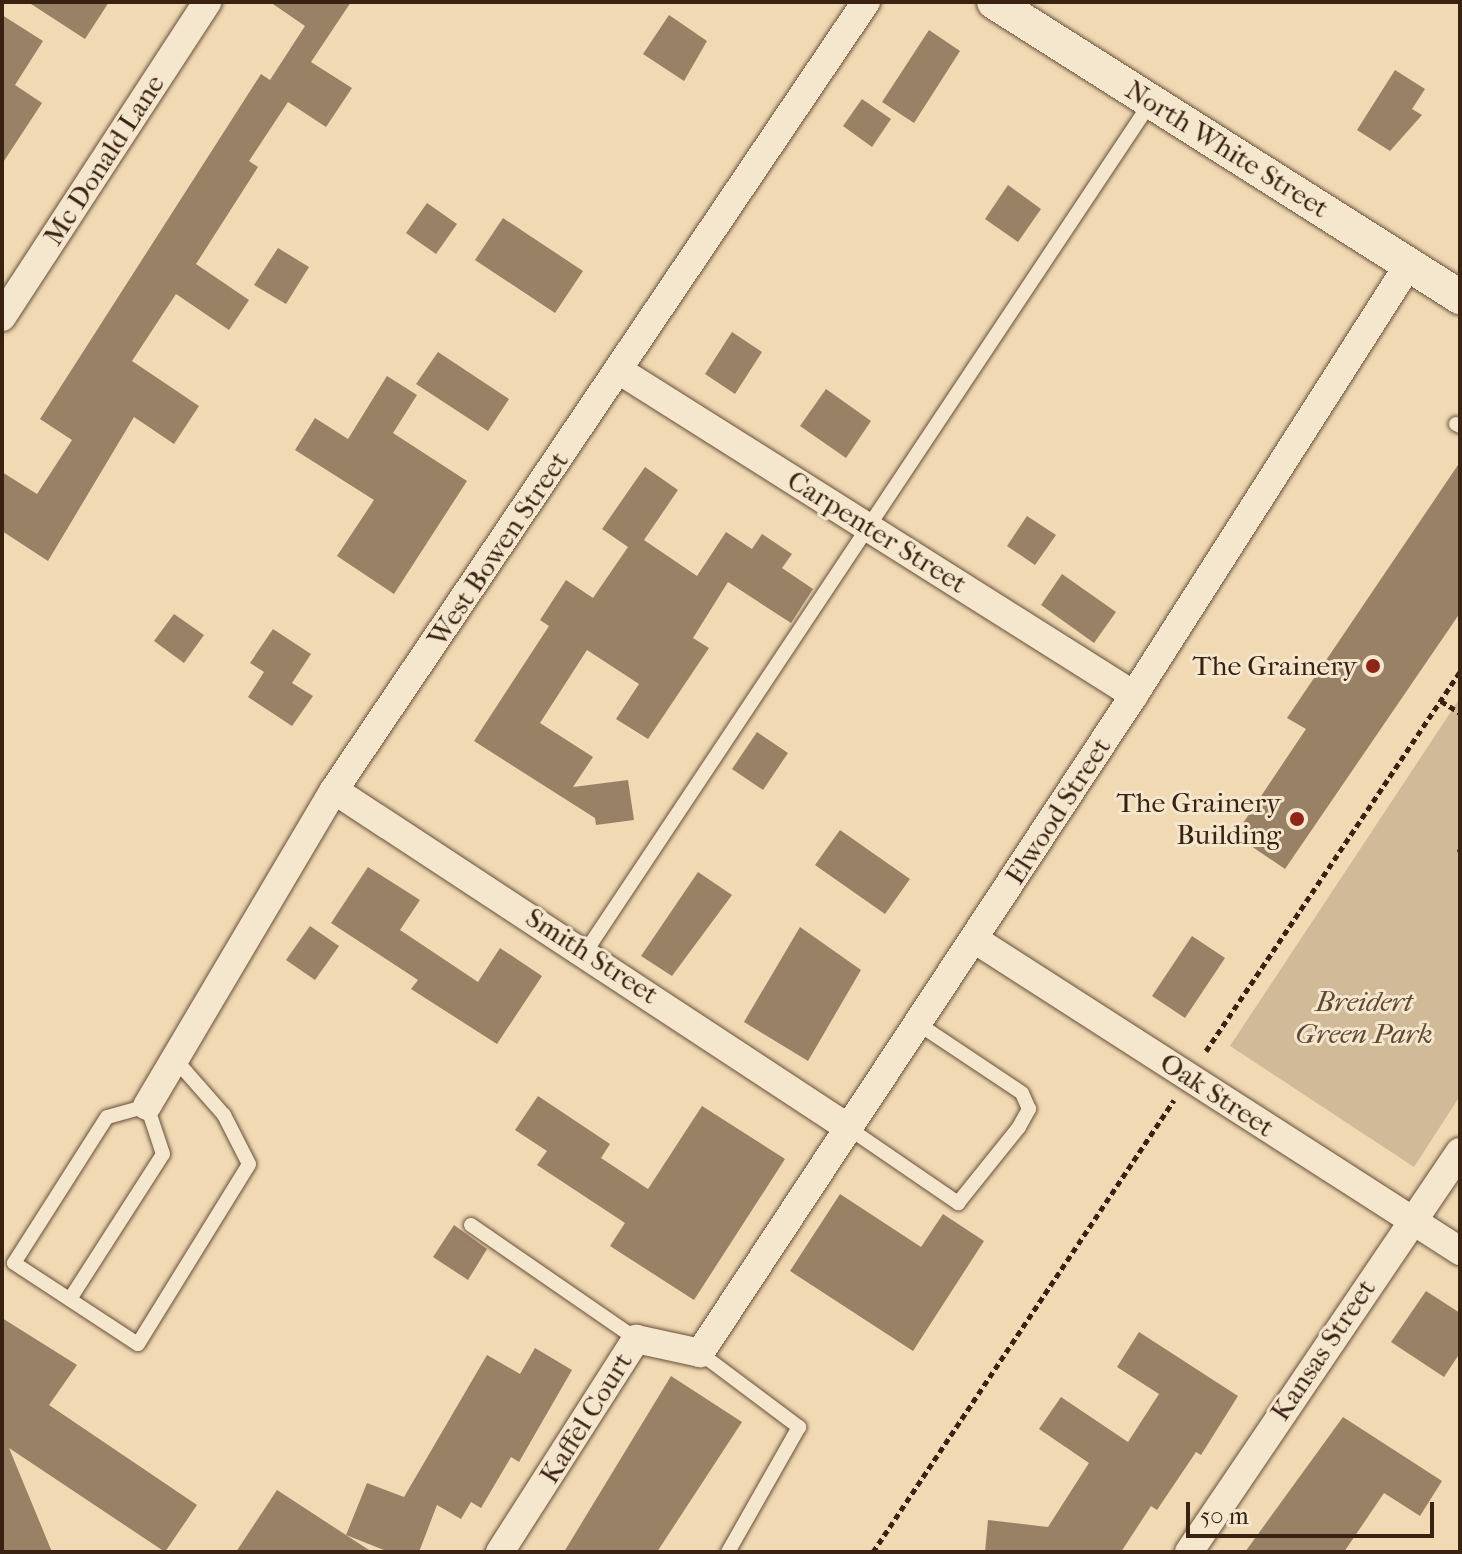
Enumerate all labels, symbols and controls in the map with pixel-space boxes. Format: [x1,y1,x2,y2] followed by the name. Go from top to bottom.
[36,68,172,252] street label: Mc Donald Lane
[1119,73,1335,225] street label: North White Street
[420,445,576,653] street label: West Bowen Street
[781,463,973,601] street label: Carpenter Street
[1192,649,1357,683] place label: The Grainery
[1364,657,1382,675] marker: The Grainery
[998,731,1118,891] street label: Elwood Street
[1116,786,1281,852] place label: The Grainery Building
[1288,810,1306,828] marker: The Grainery Building
[519,901,665,1011] street label: Smith Street
[1295,985,1433,1051] park label: Breidert Green Park
[1154,1046,1280,1144] street label: Oak Street
[1263,1273,1383,1427] street label: Kansas Street
[532,1346,640,1490] street label: Kaffel Court
[1190,1486,1438,1536] scale bar
[1200,1502,1249,1530] text: 50 m

